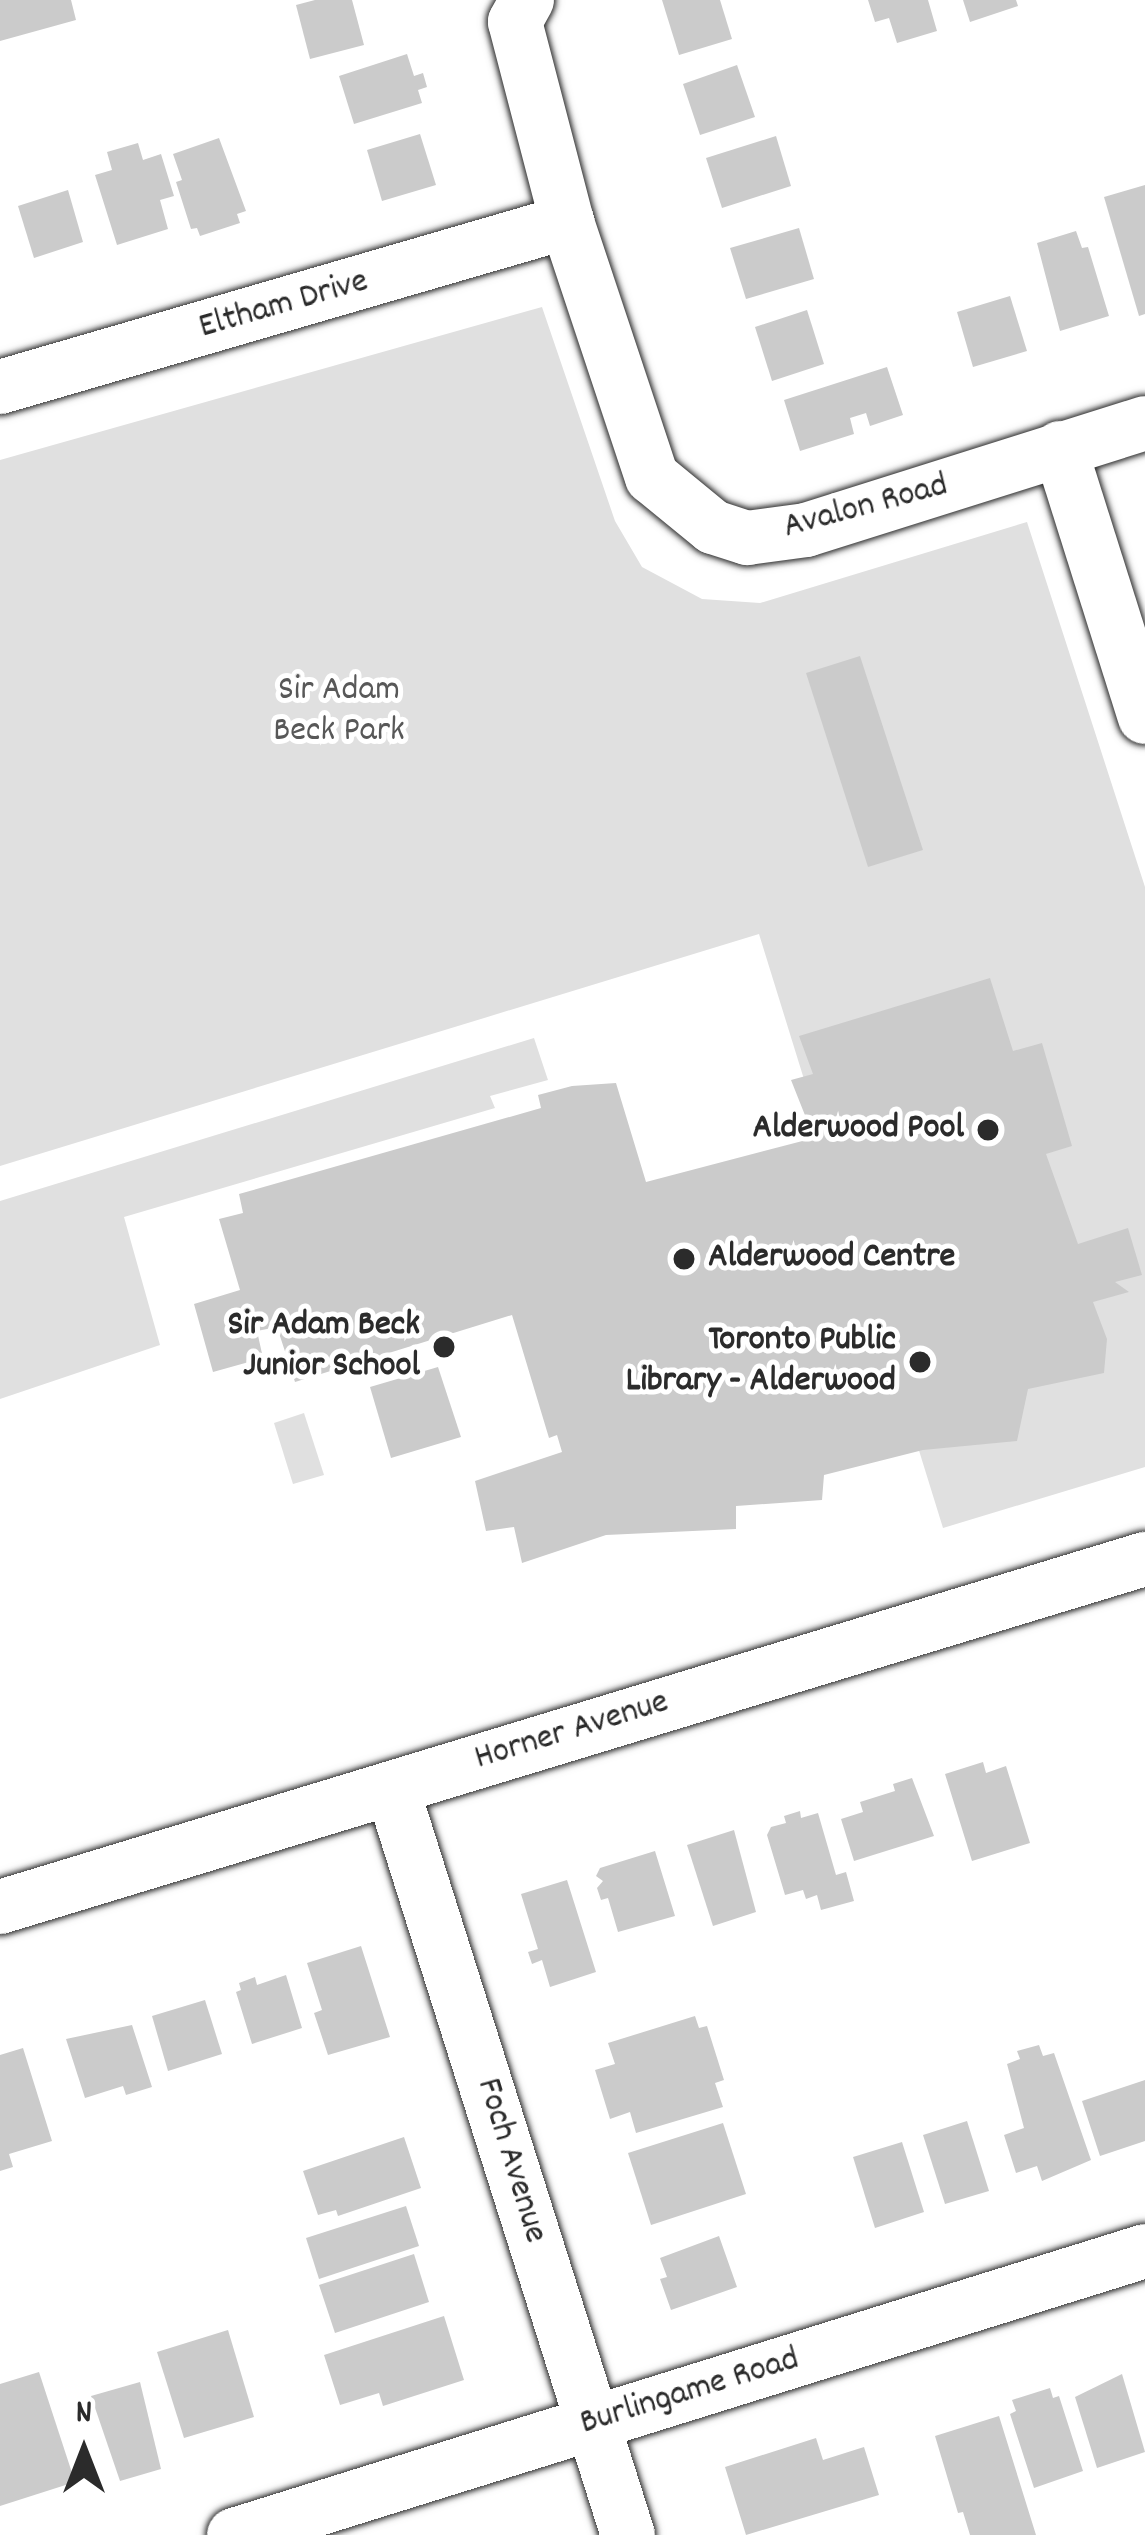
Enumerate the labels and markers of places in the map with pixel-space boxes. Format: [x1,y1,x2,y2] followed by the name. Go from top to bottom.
[752,1108,964,1152] place label: Alderwood Pool
[975,1117,1001,1143] marker: Alderwood Pool
[708,1237,955,1281] place label: Alderwood Centre
[671,1246,697,1272] marker: Alderwood Centre
[227,1304,420,1389] place label: Sir Adam Beck Junior School
[626,1319,896,1404] place label: Toronto Public Library - Alderwood
[431,1334,457,1360] marker: Sir Adam Beck Junior School
[907,1349,933,1375] marker: Toronto Public Library - Alderwood

